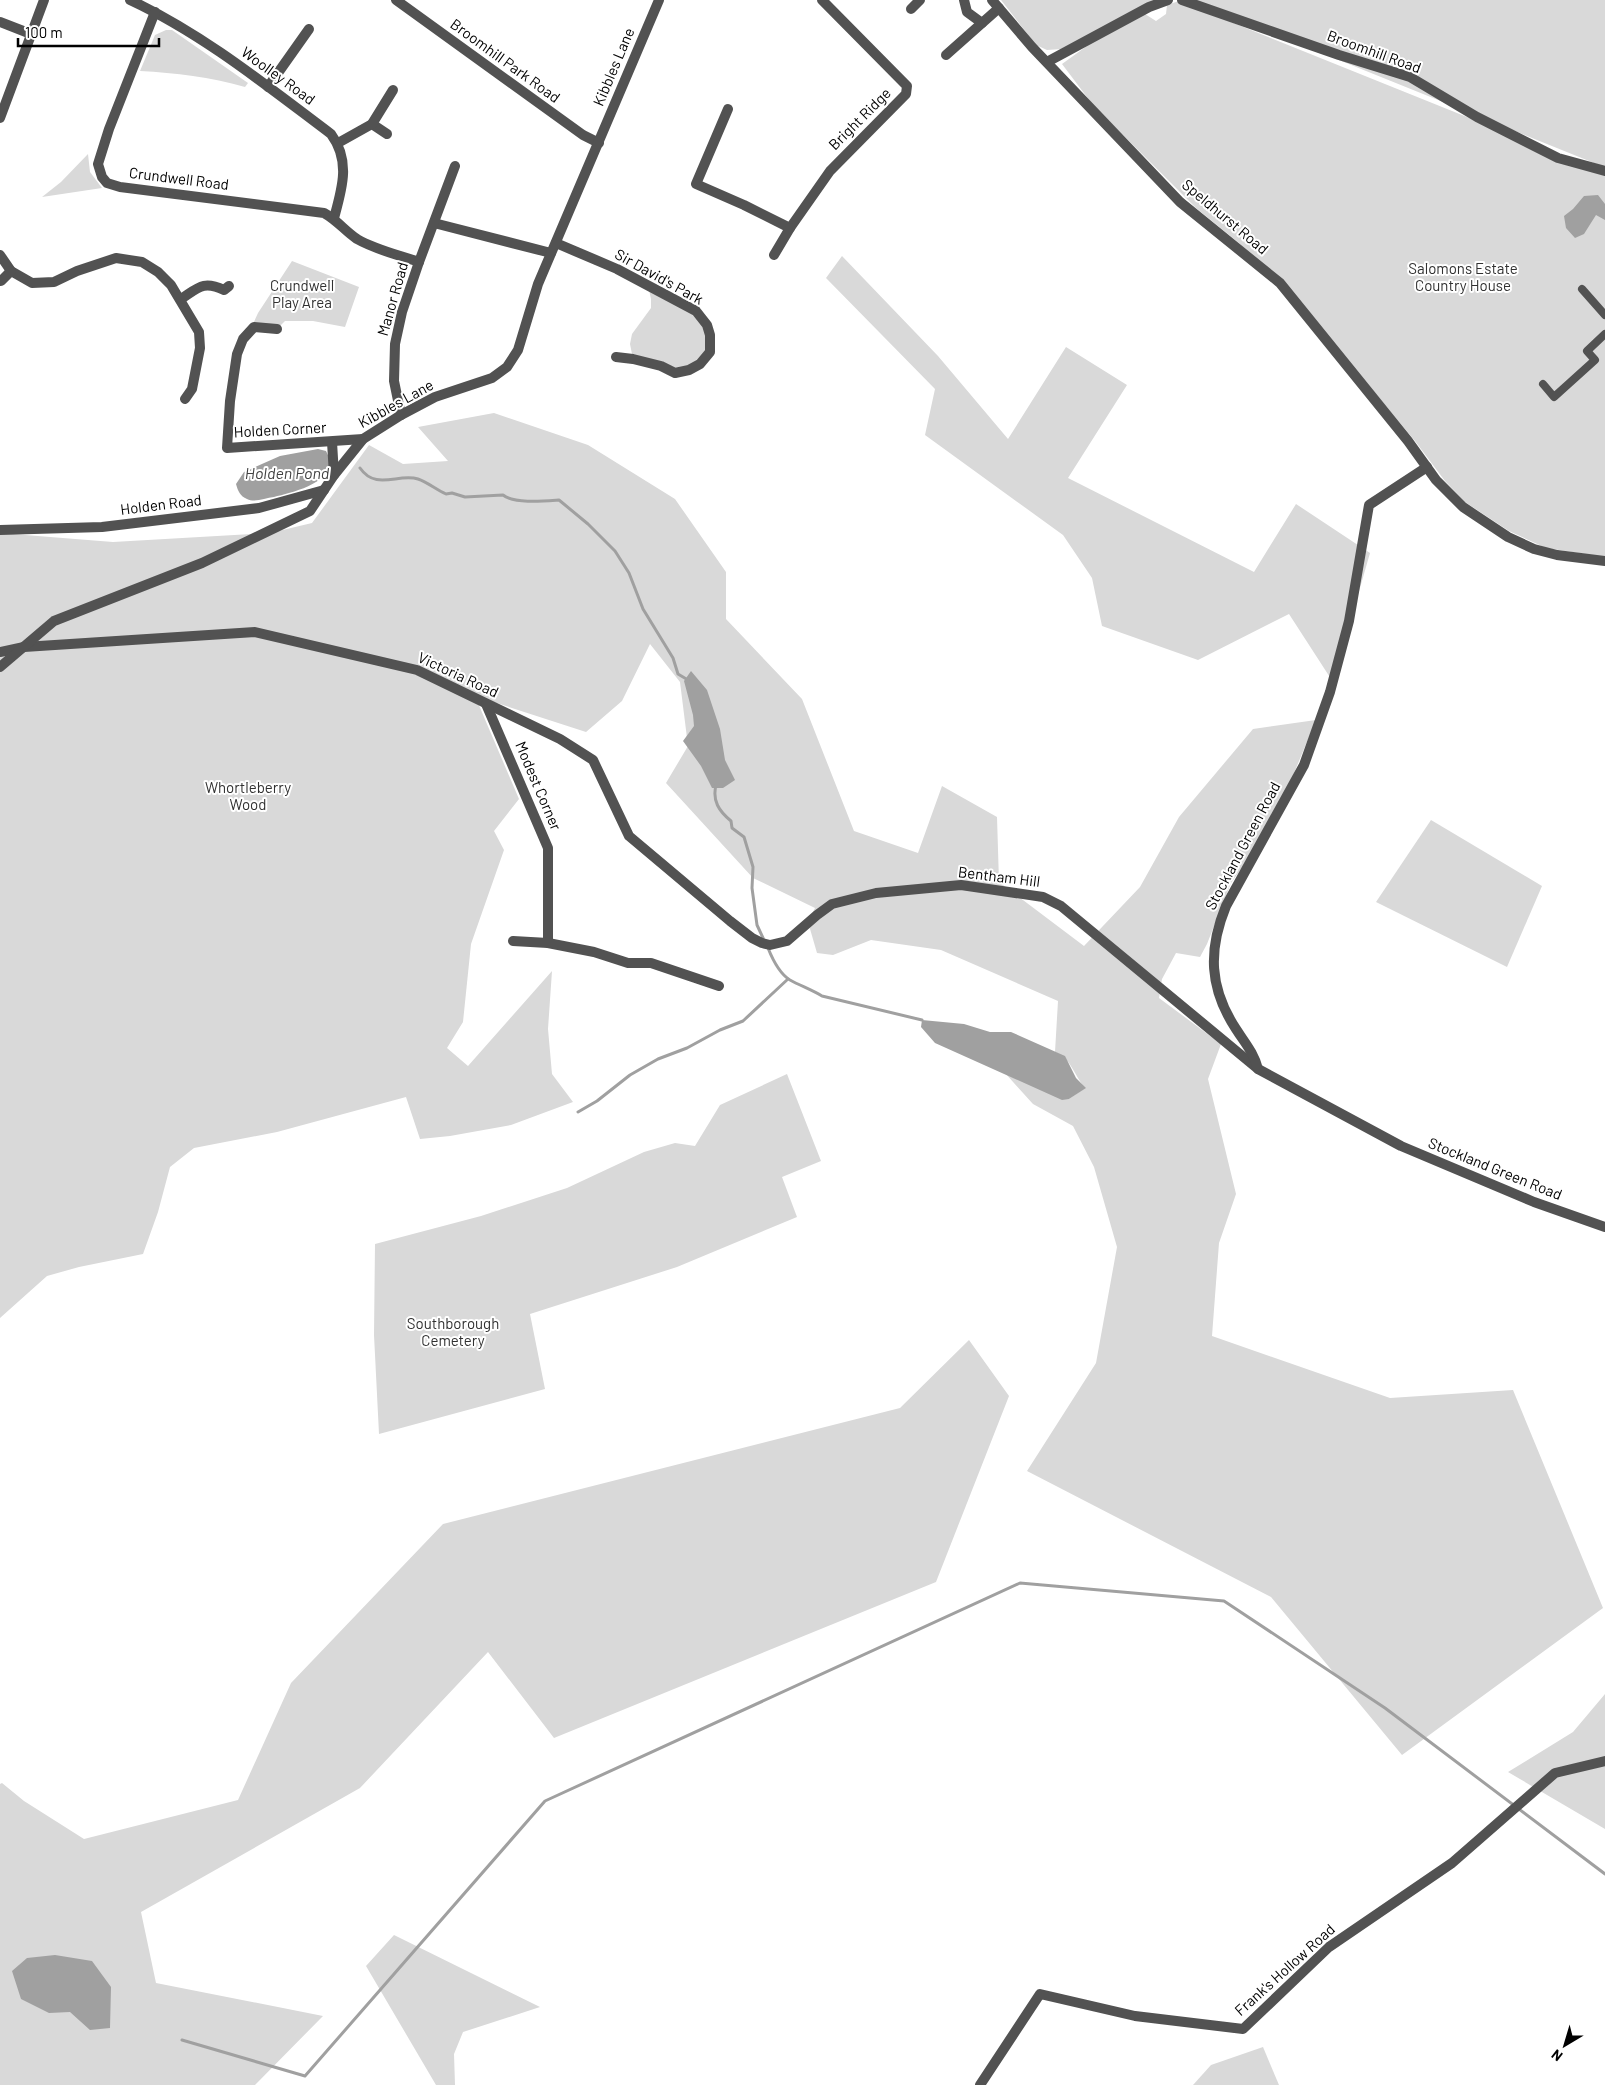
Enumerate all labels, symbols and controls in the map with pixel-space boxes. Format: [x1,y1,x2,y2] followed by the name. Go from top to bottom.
[447,14,564,106] street label: Broomhill Park Road
[18,15,159,47] scale bar
[25,23,63,41] text: 100 m
[589,25,638,108] street label: Kibbles Lane
[1325,26,1424,76] street label: Broomhill Road
[238,42,319,108] street label: Woolley Road
[824,83,894,153] street label: Bright Ridge
[128,163,230,193] street label: Crundwell Road
[1179,175,1272,257] street label: Speldhurst Road
[612,244,707,308] street label: Sir David's Park
[1408,259,1518,294] park label: Salomons Estate Country House
[373,260,411,338] street label: Manor Road
[270,276,334,311] park label: Crundwell Play Area
[355,375,436,431] street label: Kibbles Lane
[233,418,327,440] street label: Holden Corner
[245,463,330,482] water label: Holden Pond
[119,490,203,518] street label: Holden Road
[415,648,502,701] street label: Victoria Road
[512,738,566,833] street label: Modest Corner
[205,778,291,813] park label: Whortleberry Wood
[1201,778,1284,913] street label: Stockland Green Road
[957,862,1041,890] street label: Bentham Hill
[1426,1133,1565,1203] street label: Stockland Green Road
[407,1314,499,1349] park label: Southborough Cemetery
[1231,1920,1338,2019] street label: Frank's Hollow Road
[1540,2020,1590,2070] north arrow
[1548,2046,1566,2065] text: N

